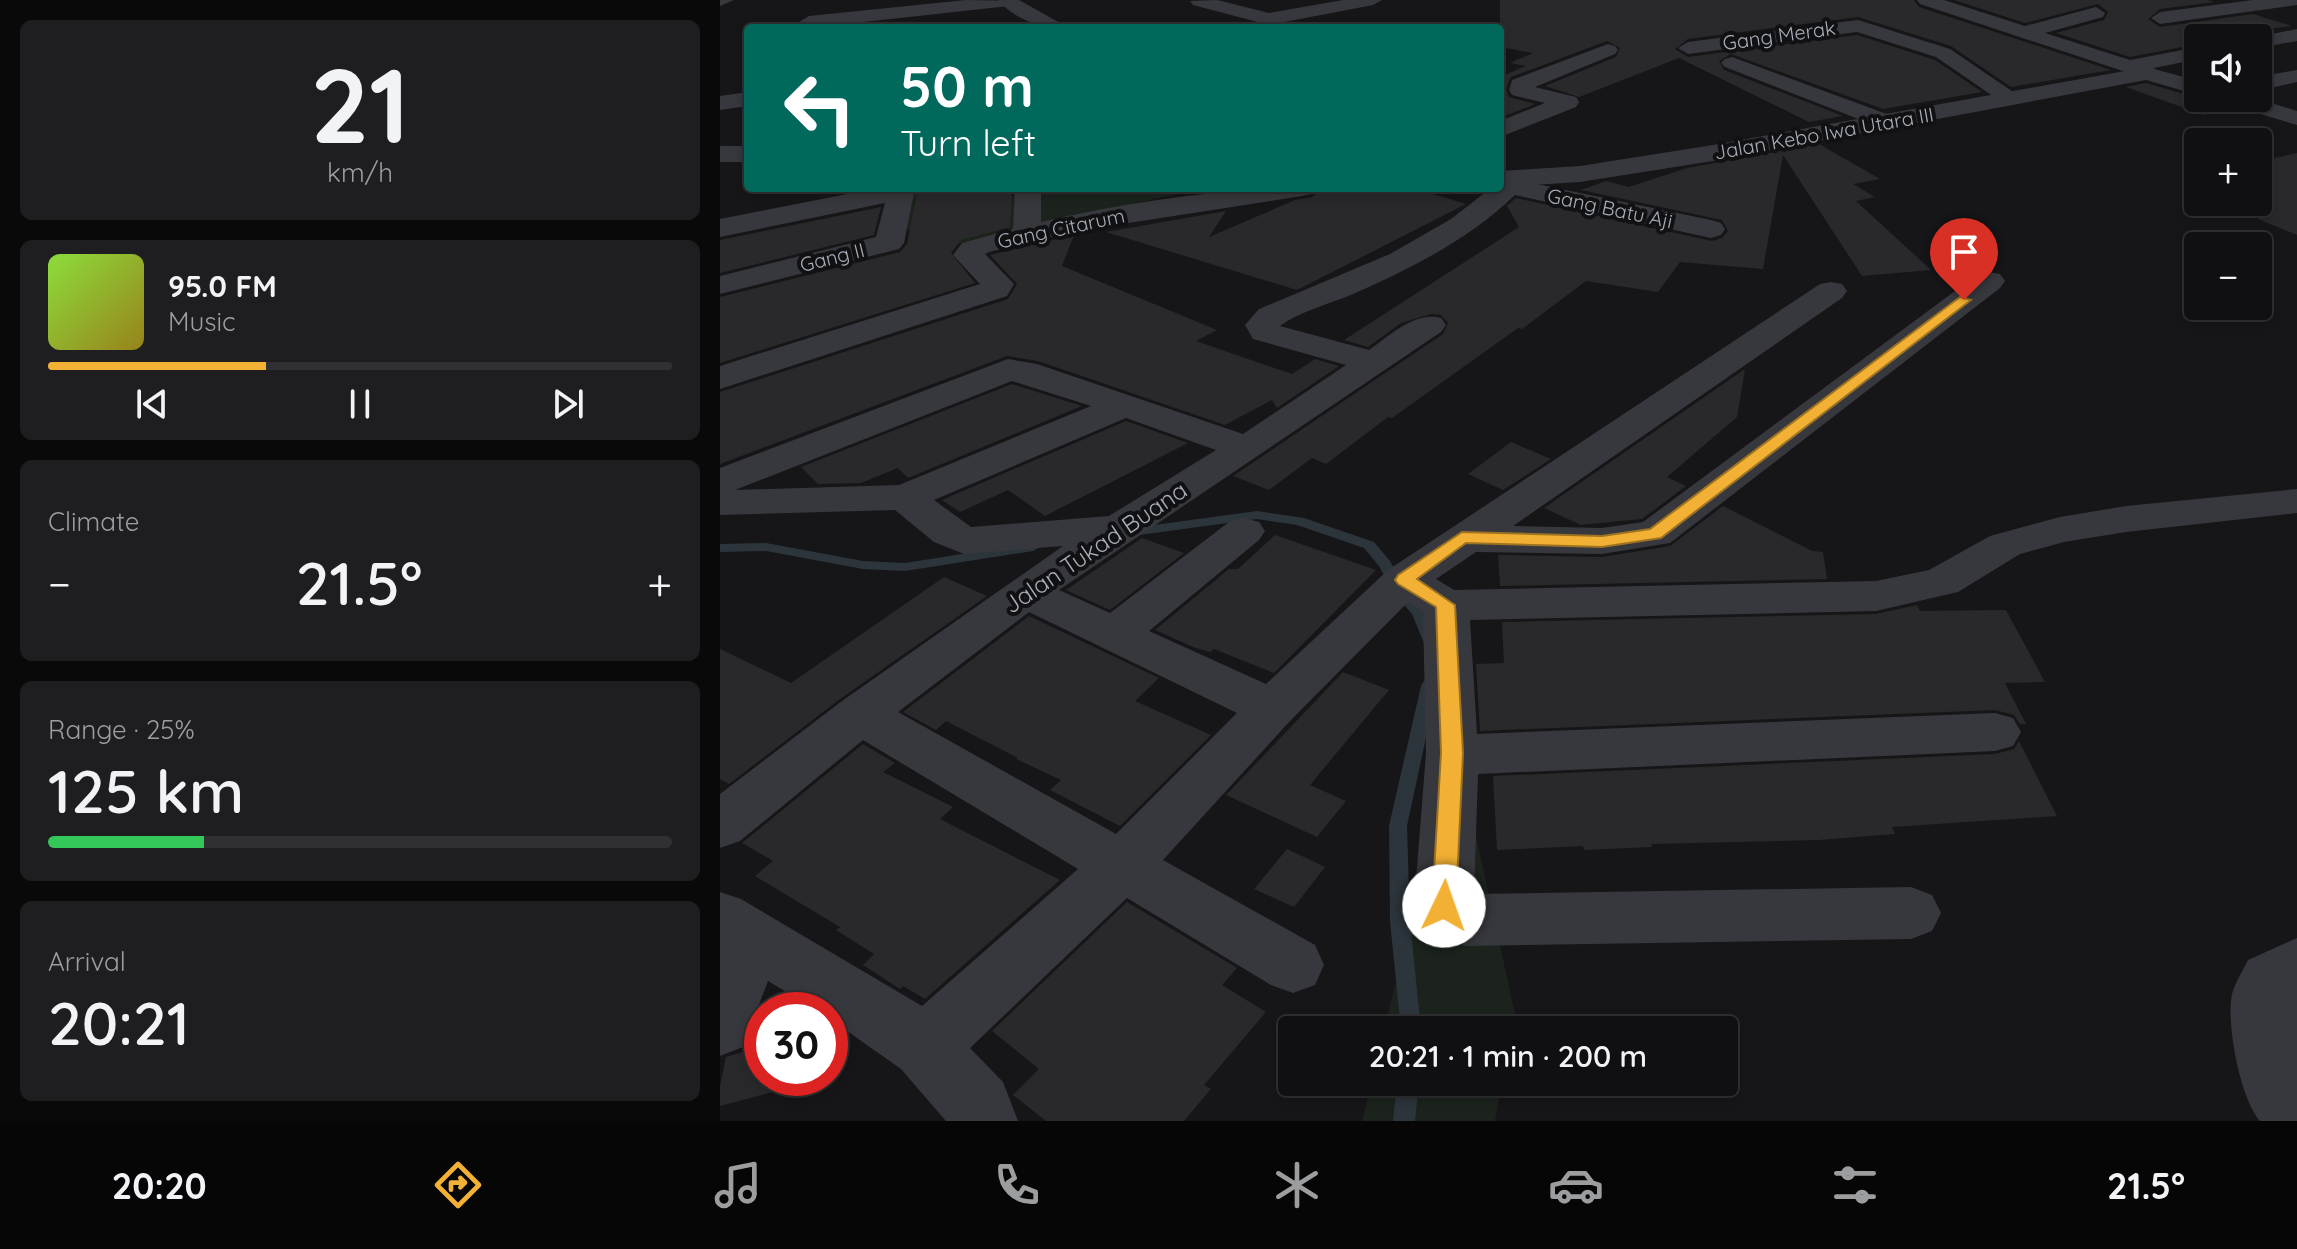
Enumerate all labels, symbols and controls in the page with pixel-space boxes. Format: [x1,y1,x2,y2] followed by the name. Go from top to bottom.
[1721,15,1837,55] street label: Gang Merak
[2184,24,2272,320] map controls
[2184,24,2272,112] button: sound
[310,39,410,169] text: 21
[900,51,1034,121] text: 50 m
[768,56,872,160] icon: left
[1712,101,1936,165] street label: Jalan Kebo Iwa Utara III
[900,120,1036,165] text: Turn left
[2184,128,2272,216] button: +
[327,156,393,189] text: km/h
[1545,183,1675,233] street label: Gang Batu Aji
[995,202,1127,254] street label: Gang Citarum
[1930,218,1998,300] pin
[1942,230,1986,274] icon: arrive
[2184,232,2272,320] button: −
[797,237,867,277] street label: Gang II
[168,267,277,305] text: 95.0 FM
[168,305,236,338] text: Music
[130,382,174,426] icon: previous
[338,382,382,426] icon: pause
[546,382,590,426] icon: next
[998,475,1192,619] street label: Jalan Tukad Buana
[48,505,139,538] text: Climate
[296,545,422,620] text: 21.5°
[48,556,71,611] text: −
[647,556,672,611] text: +
[48,713,195,746] text: Range · 25%
[48,753,244,828] text: 125 km
[1402,864,1486,948] position arrow
[48,945,126,978] text: Arrival
[48,985,190,1060] text: 20:21
[744,992,848,1096] speed limit sign: 30
[1369,1037,1647,1075] text: 20:21 · 1 min · 200 m
[430,1157,486,1213] icon: directions
[710,1157,766,1213] icon: music
[989,1157,1045,1213] icon: phone
[1269,1157,1325,1213] icon: climate
[1548,1157,1604,1213] icon: car
[1827,1157,1883,1213] icon: filters
[112,1163,207,1208] text: 20:20
[2107,1163,2185,1208] text: 21.5°

